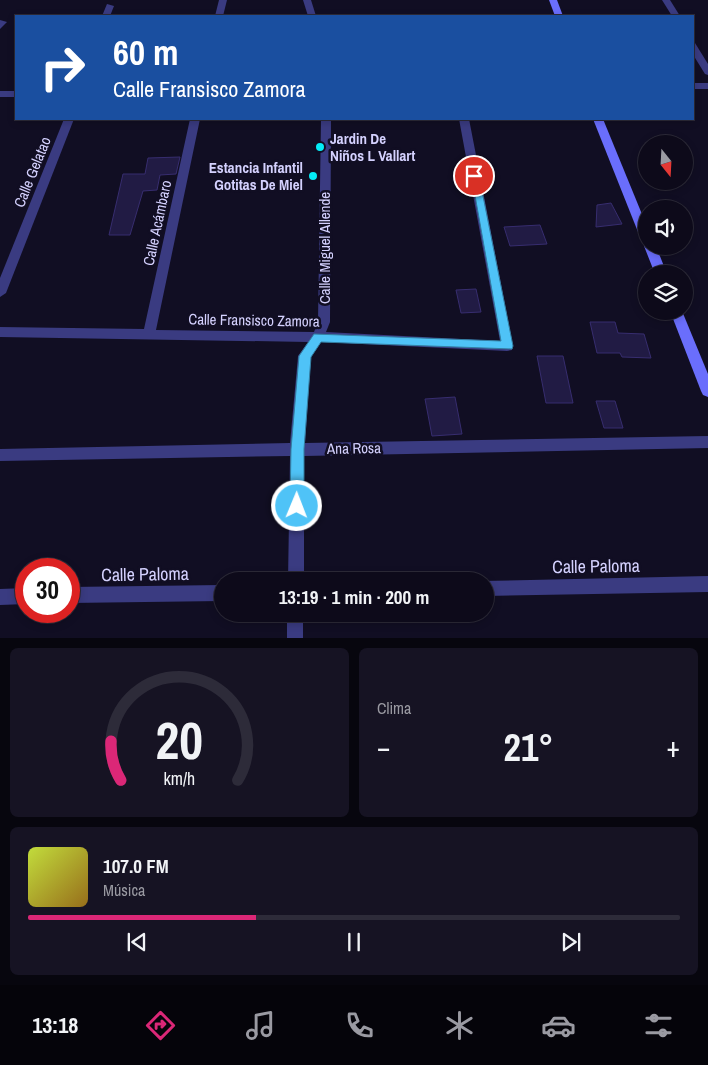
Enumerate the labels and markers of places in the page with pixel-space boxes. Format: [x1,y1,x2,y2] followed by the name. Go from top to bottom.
[330,128,415,166] place label: Jardin De Niños L Vallart
[314,141,326,153] marker: Jardin De Niños L Vallart
[453,155,495,197] pin
[209,157,303,195] place label: Estancia Infantil Gotitas De Miel
[307,170,319,182] marker: Estancia Infantil Gotitas De Miel

